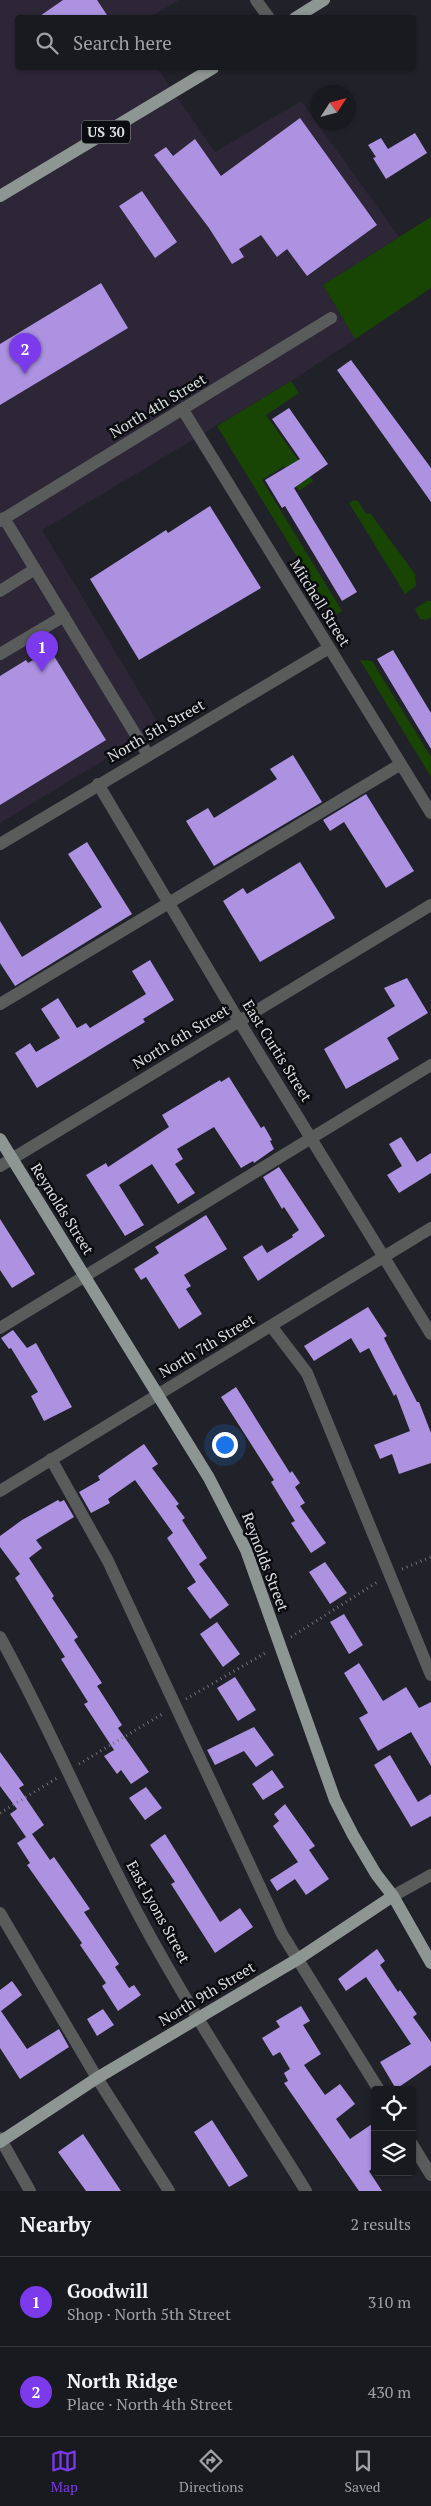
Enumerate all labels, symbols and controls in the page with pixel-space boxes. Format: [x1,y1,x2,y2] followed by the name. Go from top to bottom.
[15,15,416,70] search box
[33,29,61,57] icon: search
[73,30,172,55] text: Search here
[311,85,356,130] north arrow
[82,120,130,144] road number: US 30
[9,333,41,374] pin: 2
[106,368,210,442] street label: North 4th Street
[286,555,356,650] street label: Mitchell Street
[26,631,58,672] pin: 1
[103,694,208,766] street label: North 5th Street
[239,996,317,1105] street label: East Curtis Street
[129,999,233,1073] street label: North 6th Street
[27,1159,99,1258] street label: Reynolds Street
[155,1308,258,1382] street label: North 7th Street
[212,1432,238,1458] your location
[238,1509,294,1614] street label: Reynolds Street
[122,1857,196,1967] street label: East Lyons Street
[155,1956,259,2030] street label: North 9th Street
[371,2086,416,2176] map controls
[371,2086,416,2131] button: locate
[371,2131,416,2176] button: layers
[20,2210,91,2238] text: Nearby
[351,2213,411,2235] text: 2 results
[67,2278,148,2303] text: Goodwill
[31,2291,41,2313] text: 1
[368,2291,411,2313] text: 310 m
[67,2303,231,2325] text: Shop · North 5th Street
[67,2368,178,2393] text: North Ridge
[31,2381,41,2403] text: 2
[368,2381,411,2403] text: 430 m
[67,2393,233,2415] text: Place · North 4th Street
[50,2447,78,2496] tab: Map
[179,2447,244,2496] tab: Directions
[344,2447,381,2496] tab: Saved

